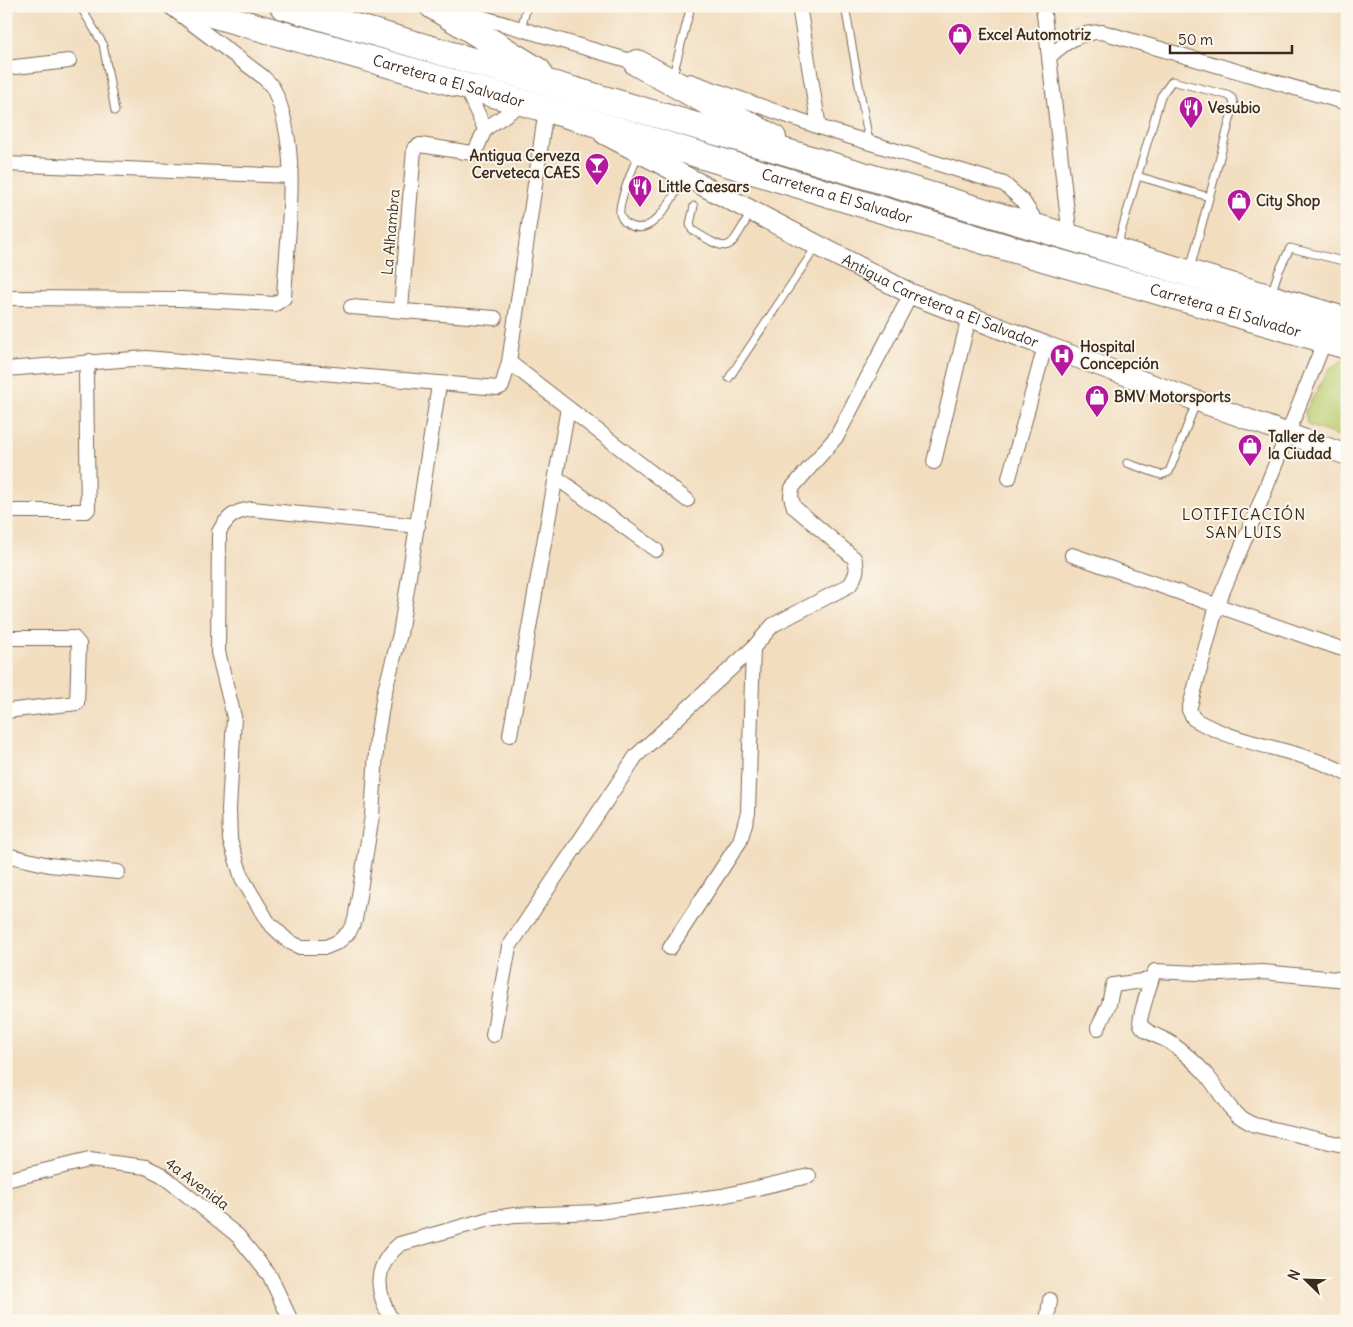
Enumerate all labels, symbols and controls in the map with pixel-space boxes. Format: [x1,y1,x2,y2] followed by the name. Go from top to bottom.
[947,22,973,56] shop icon: Excel Automotriz
[1170,22,1293,54] scale bar
[978,25,1091,44] place label: Excel Automotriz
[1178,30,1213,49] text: 50 m
[371,50,527,111] street label: Carretera a El Salvador
[1178,95,1204,129] restaurant icon: Vesubio
[1208,98,1261,117] place label: Vesubio
[470,146,580,182] place label: Antigua Cerveza Cerveteca CAES
[584,152,610,186] bar icon: Antigua Cerveza Cerveteca CAES
[759,164,915,228] street label: Carretera a El Salvador
[627,174,653,208] restaurant icon: Little Caesars
[658,177,749,196] place label: Little Caesars
[377,188,404,276] street label: La Alhambra
[1226,188,1252,222] shop icon: City Shop
[1256,191,1321,211] place label: City Shop
[839,250,1041,352] street label: Antigua Carretera a El Salvador
[1148,279,1303,341] street label: Carretera a El Salvador
[1080,337,1159,374] place label: Hospital Concepción
[1049,343,1075,377] hospital icon: Hospital Concepción
[1084,384,1110,418] shop icon: BMV Motorsports
[1114,387,1231,407] place label: BMV Motorsports
[1268,427,1332,463] place label: Taller de la Ciudad
[1237,433,1263,467] shop icon: Taller de la Ciudad
[1182,504,1306,542] district label: LOTIFICACIÓN SAN LUIS
[162,1153,233,1214] street label: 4a Avenida
[1280,1254,1330,1304] north arrow
[1284,1267,1304,1283] text: N

